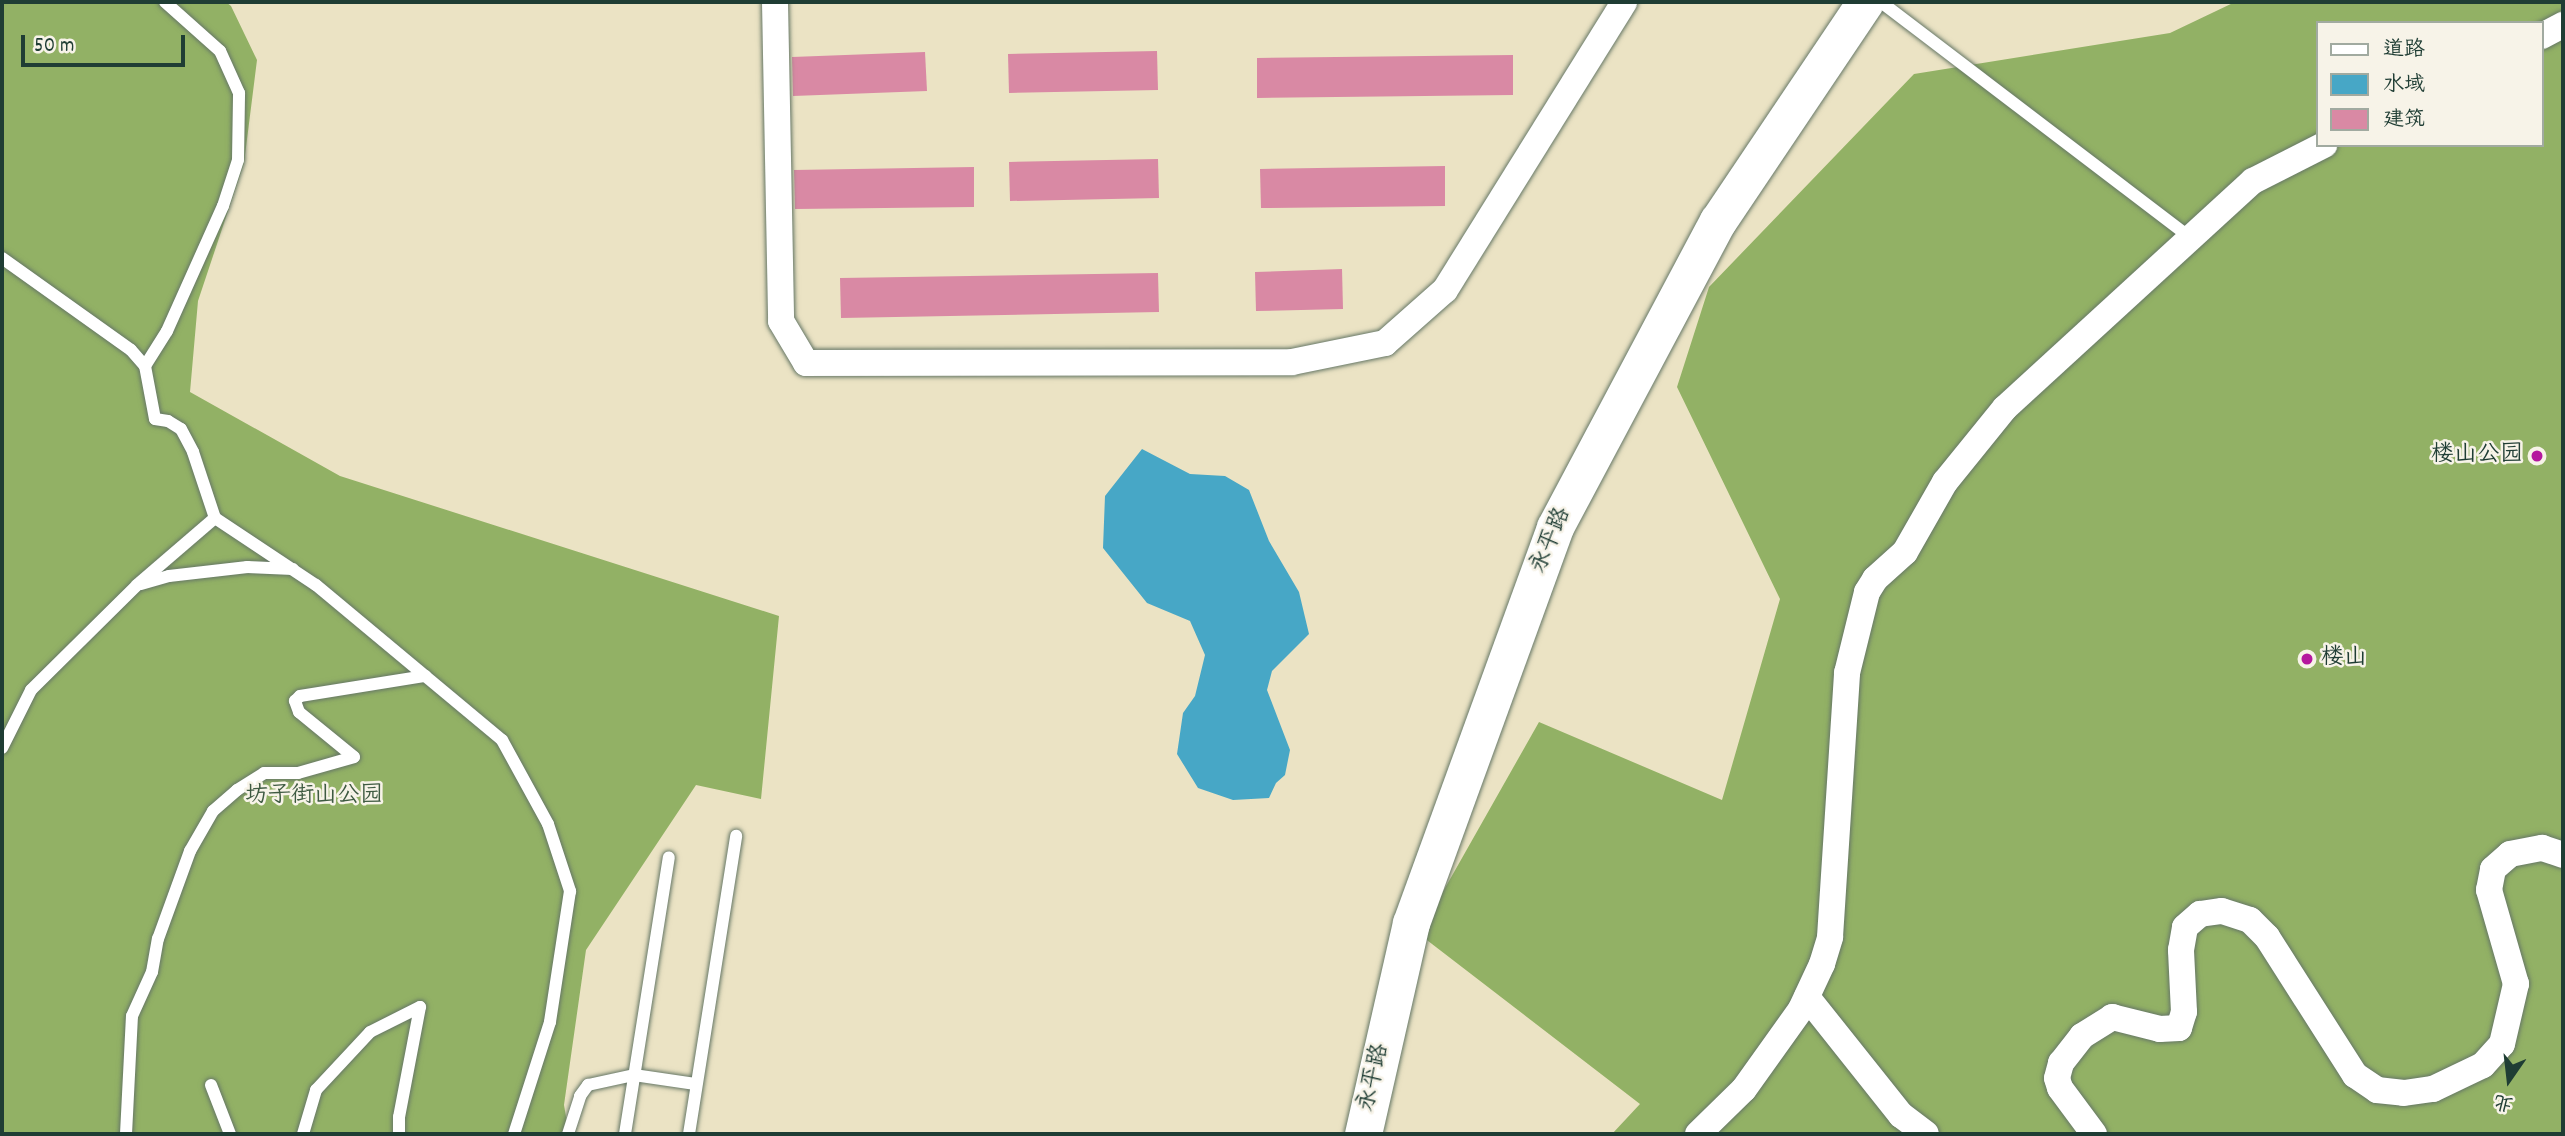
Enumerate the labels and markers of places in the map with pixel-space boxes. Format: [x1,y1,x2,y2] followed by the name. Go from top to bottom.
[2431,442,2523,470] place label: 楼山公园
[2529,448,2545,464] marker: 楼山公园
[2321,645,2367,673] place label: 楼山
[2299,651,2315,667] marker: 楼山

